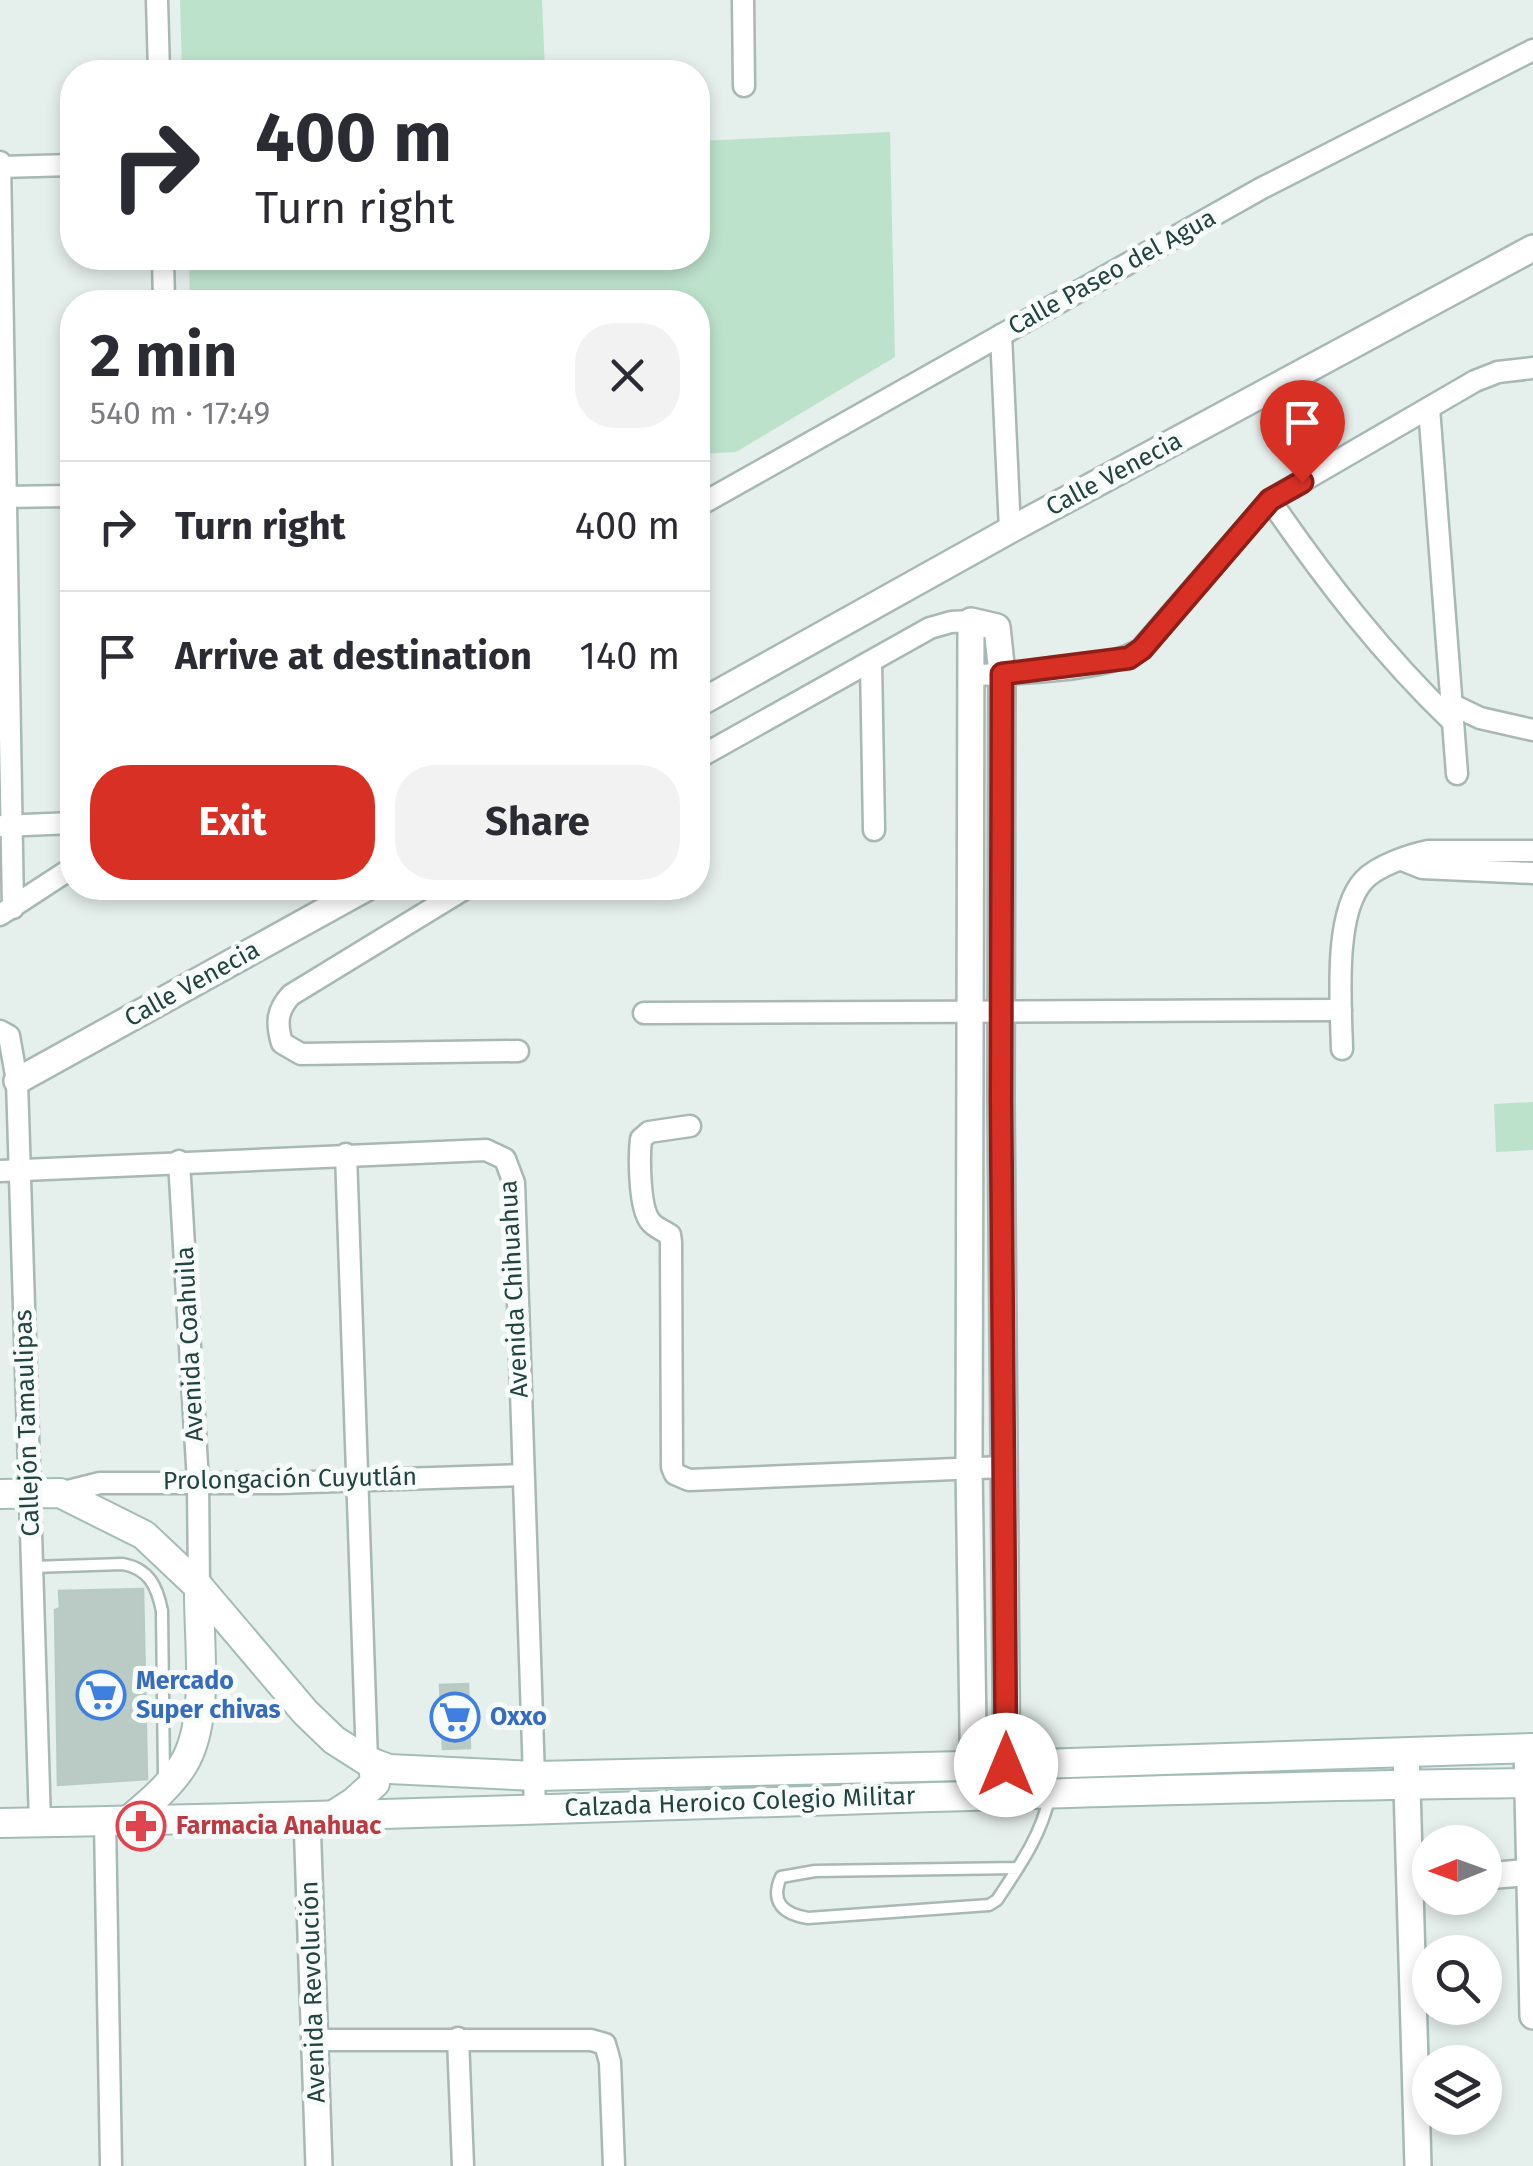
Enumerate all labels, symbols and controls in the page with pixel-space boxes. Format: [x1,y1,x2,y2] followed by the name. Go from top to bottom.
[255,96,452,180] text: 400 m
[90,100,220,230] icon: right
[255,181,454,235] text: Turn right
[1003,202,1221,342] street label: Calle Paseo del Agua
[90,320,237,392] text: 2 min
[575,323,680,428] button: close
[1260,380,1345,483] pin
[90,394,270,432] text: 540 m · 17:49
[1275,395,1330,450] icon: arrive
[1041,426,1187,522] street label: Calle Venecia
[90,499,145,554] icon: right
[175,503,345,549] text: Turn right
[575,503,680,549] text: 400 m
[90,629,145,684] icon: arrive
[175,633,532,679] text: Arrive at destination
[579,633,680,679] text: 140 m
[90,765,375,880] button: Exit
[395,765,680,880] button: Share
[119,935,265,1033] street label: Calle Venecia
[493,1179,535,1399] street label: Avenida Chihuahua
[170,1246,210,1442] street label: Avenida Coahuila
[8,1309,46,1537] street label: Callejón Tamaulipas
[163,1462,417,1496] street label: Prolongación Cuyutlán
[136,1666,281,1725] place label: Mercado Super chivas
[75,1669,127,1721] supermarket icon: Mercado Super chivas
[429,1691,481,1743] supermarket icon: Oxxo
[490,1702,547,1732] place label: Oxxo
[954,1713,1058,1817] position arrow
[564,1781,916,1823] street label: Calzada Heroico Colegio Militar
[115,1800,167,1852] pharmacy icon: Farmacia Anahuac
[176,1811,381,1841] place label: Farmacia Anahuac
[1412,1825,1502,1915] north arrow
[1412,1825,1502,2135] map controls
[294,1880,332,2104] street label: Avenida Revolución
[1412,1935,1502,2025] button: search
[1412,2045,1502,2135] button: layers

